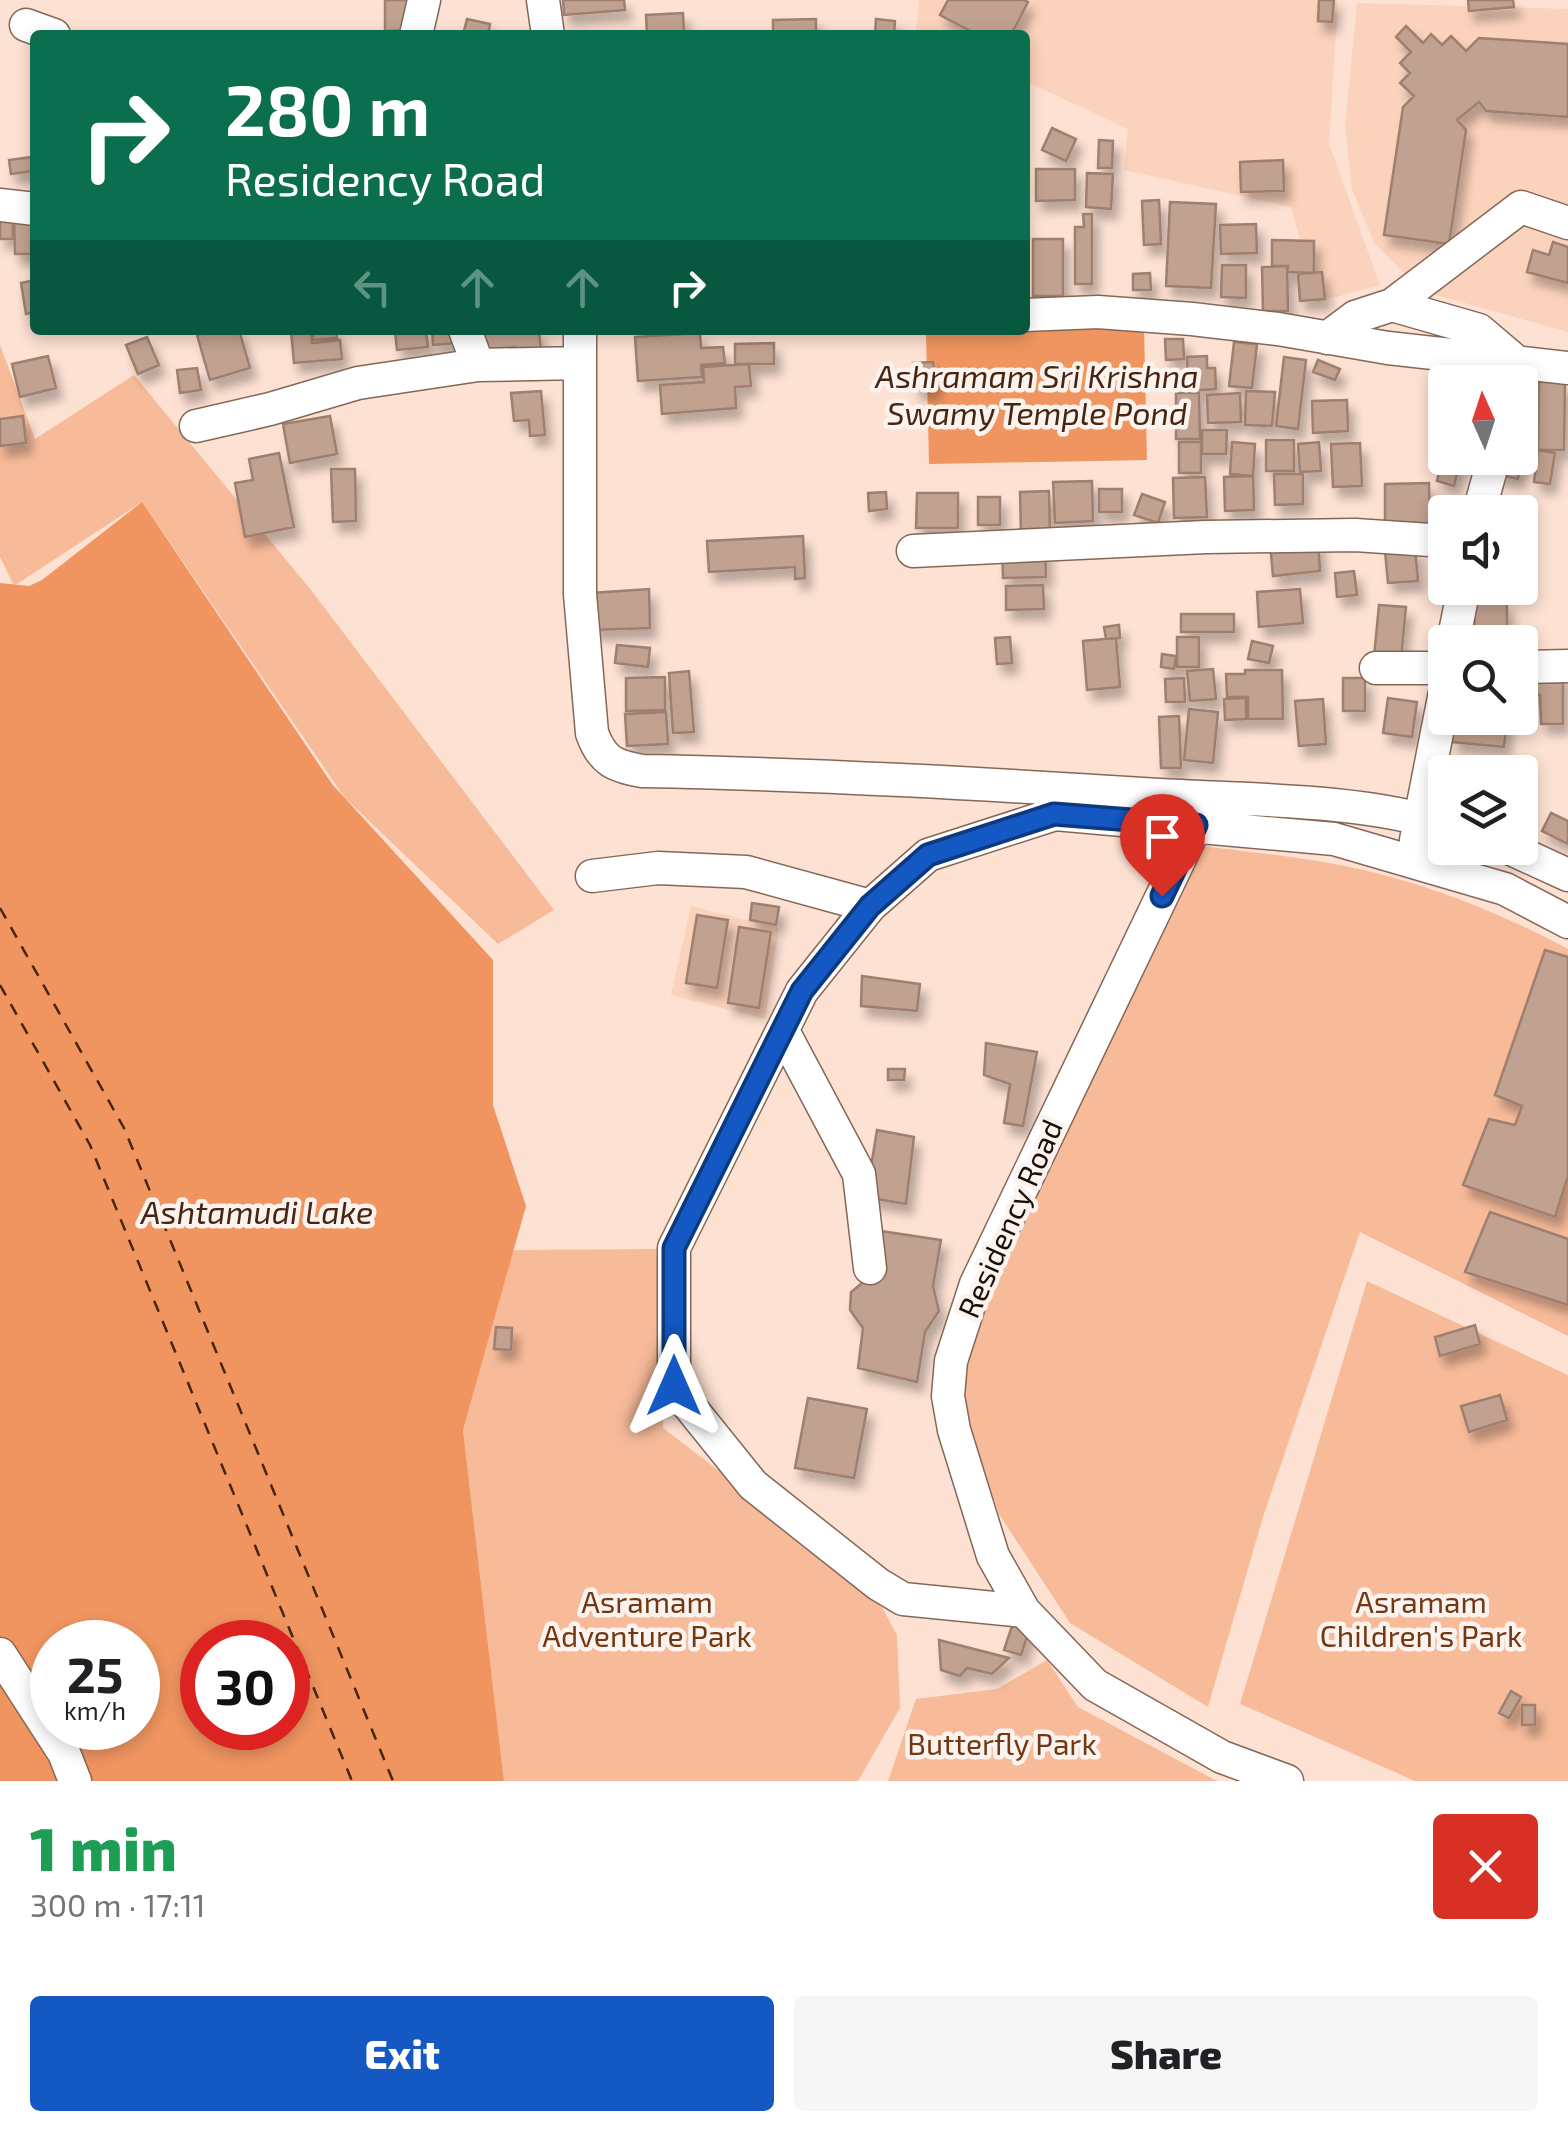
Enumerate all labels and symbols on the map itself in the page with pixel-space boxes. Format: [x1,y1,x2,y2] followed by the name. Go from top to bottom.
[874,356,1199,432] water label: Ashramam Sri Krishna Swamy Temple Pond
[1428,365,1538,475] north arrow
[1120,794,1205,897] pin
[949,1113,1069,1323] street label: Residency Road
[140,1192,373,1230] water label: Ashtamudi Lake
[622,1334,726,1438] position arrow
[542,1583,752,1653] park label: Asramam Adventure Park
[1320,1583,1522,1653] park label: Asramam Children's Park
[180,1620,310,1750] speed limit sign: 30
[907,1725,1097,1761] park label: Butterfly Park

